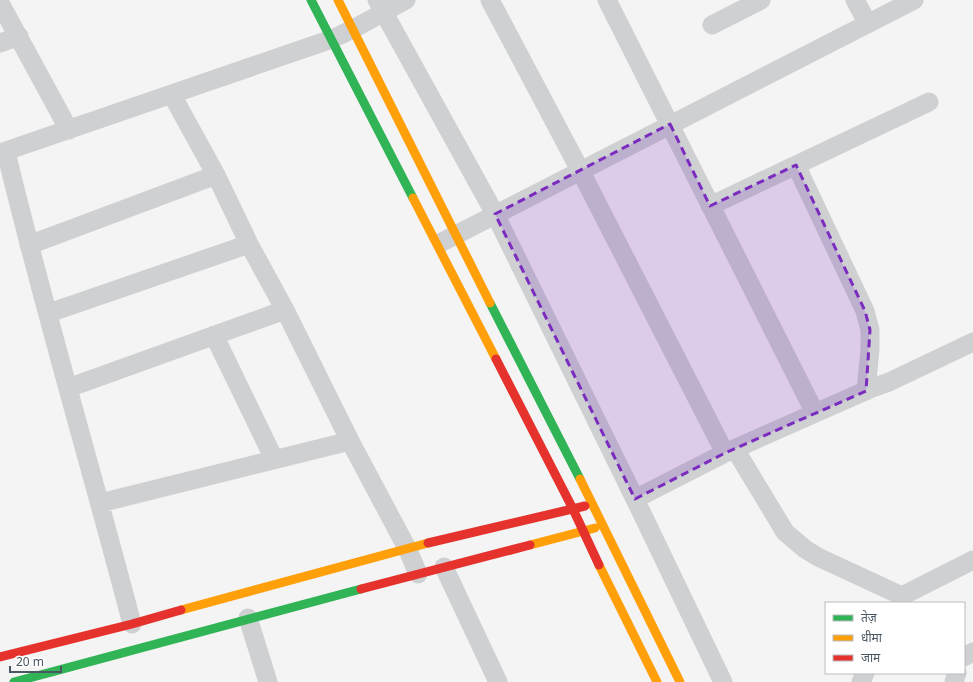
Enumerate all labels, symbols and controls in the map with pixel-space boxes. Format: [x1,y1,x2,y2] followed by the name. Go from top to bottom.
[825,602,965,674] legend
[861,609,878,626] text: तेज़
[861,629,883,646] text: धीमा
[10,648,61,674] scale bar
[861,649,881,666] text: जाम
[16,653,44,670] text: 20 m

